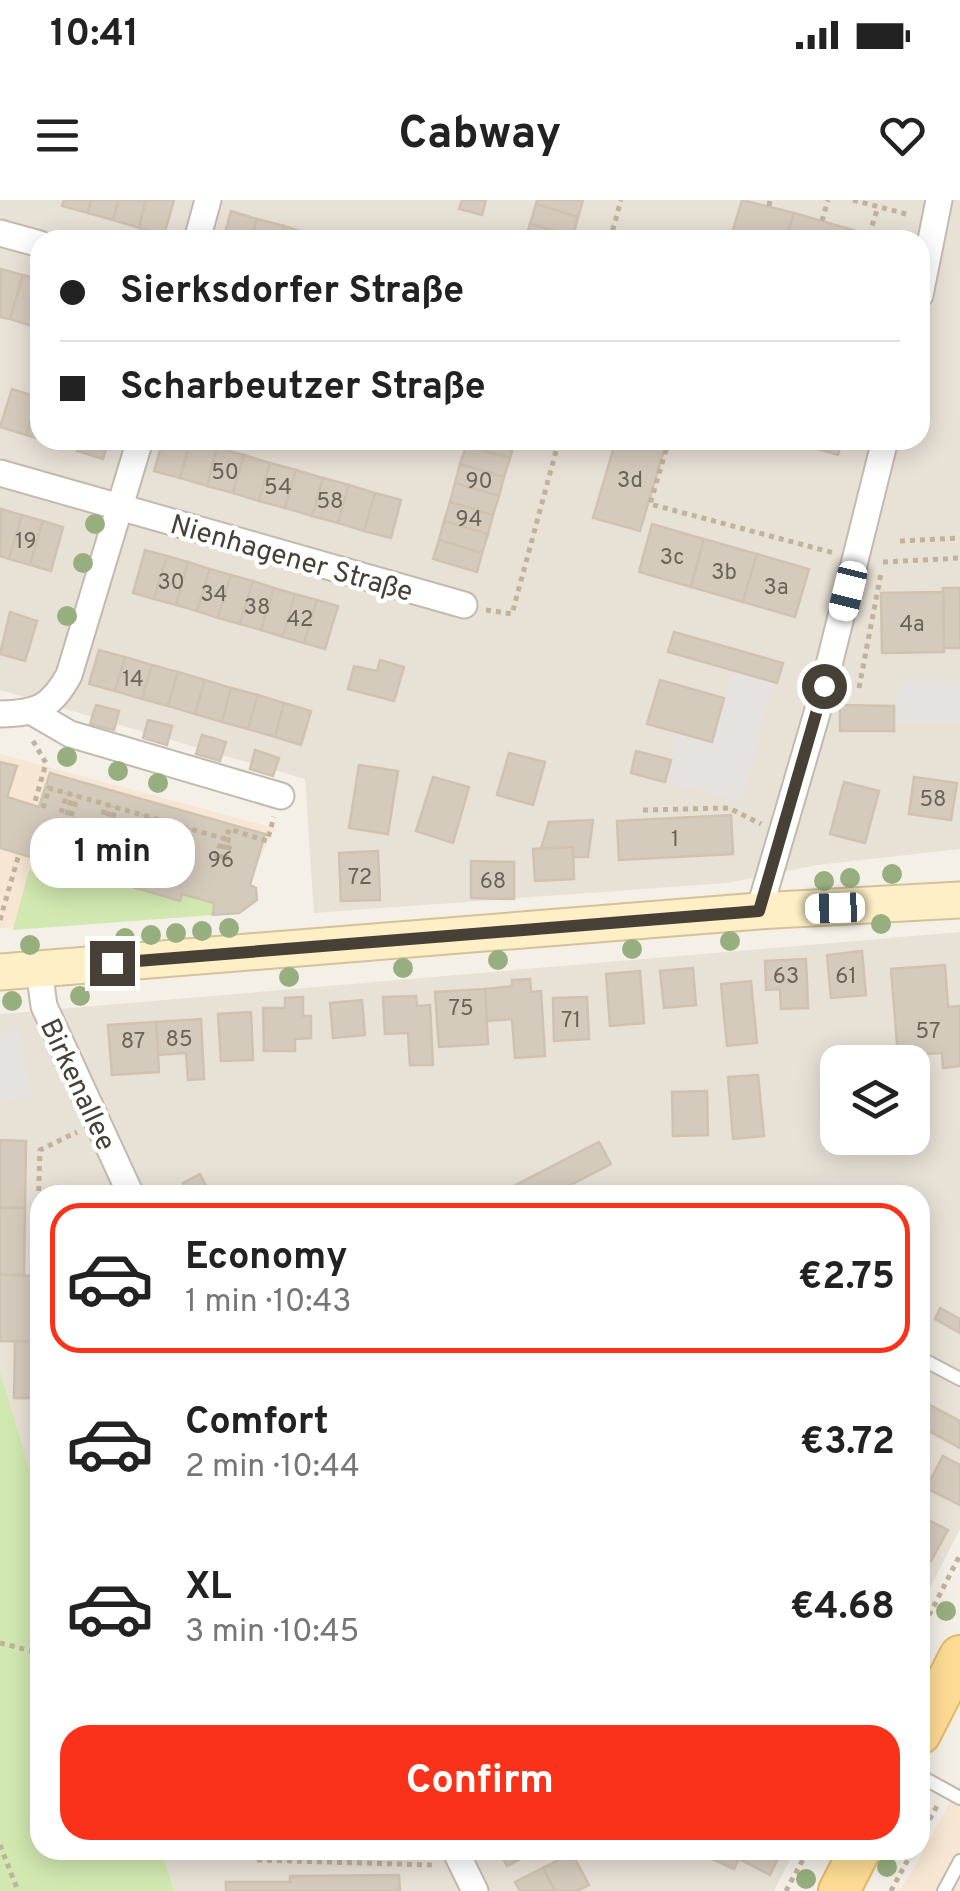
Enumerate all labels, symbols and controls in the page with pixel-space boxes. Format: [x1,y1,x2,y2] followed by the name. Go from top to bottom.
[50,11,139,60] text: 10:41
[399,107,561,164] text: Cabway
[30,108,85,163] icon: menu
[875,108,930,163] icon: heart
[120,268,464,317] text: Sierksdorfer Straße
[120,364,486,413] text: Scharbeutzer Straße
[211,460,239,487] house number: 50
[617,468,643,495] house number: 3d
[465,469,493,496] house number: 90
[264,475,292,502] house number: 54
[316,489,344,516] house number: 58
[456,507,482,534] house number: 94
[166,508,417,612] street label: Nienhagener Straße
[15,529,37,556] house number: 19
[660,545,684,572] house number: 3c
[826,558,870,624] car
[711,560,737,587] house number: 3b
[157,570,185,597] house number: 30
[763,575,789,602] house number: 3a
[201,582,227,609] house number: 34
[244,595,270,622] house number: 38
[286,607,314,634] house number: 42
[899,612,925,639] house number: 4a
[802,664,847,709] route start
[122,667,144,694] house number: 14
[919,787,947,814] house number: 58
[29,818,194,888] callout: 1 min
[671,827,679,854] house number: 1
[74,833,151,873] text: 1 min
[208,848,234,875] house number: 96
[348,865,372,892] house number: 72
[480,869,506,896] house number: 68
[804,892,866,924] car
[90,941,135,986] route end
[773,964,799,991] house number: 63
[835,964,857,991] house number: 61
[448,996,474,1023] house number: 75
[561,1008,581,1035] house number: 71
[30,1014,123,1157] street label: Birkenallee
[916,1019,940,1046] house number: 57
[165,1027,193,1054] house number: 85
[121,1029,145,1056] house number: 87
[820,1045,930,1155] map controls
[820,1045,930,1155] button: layers
[65,1233,155,1323] icon: car
[185,1234,347,1283] text: Economy
[798,1254,895,1303] text: €2.75
[185,1283,352,1323] text: 1 min · 10:43
[65,1398,155,1488] icon: car
[185,1399,329,1448] text: Comfort
[800,1419,895,1468] text: €3.72
[185,1448,360,1488] text: 2 min · 10:44
[65,1563,155,1653] icon: car
[185,1564,232,1613] text: XL
[790,1584,895,1633] text: €4.68
[185,1613,360,1653] text: 3 min · 10:45
[60,1725,900,1840] button: Confirm

